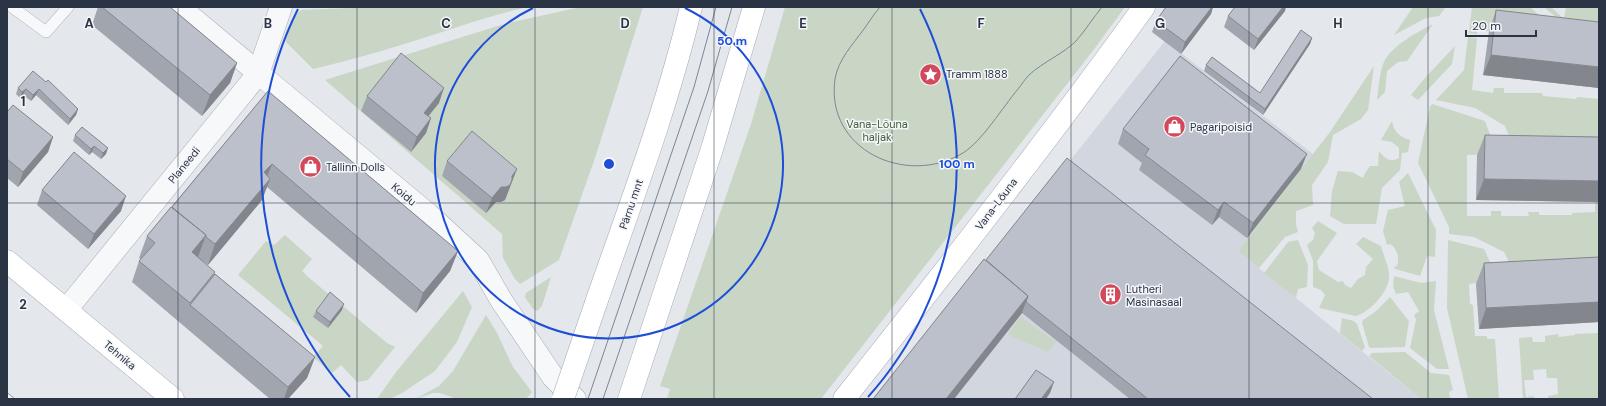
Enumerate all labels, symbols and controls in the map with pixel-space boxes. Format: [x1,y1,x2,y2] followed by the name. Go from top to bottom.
[1466,12,1536,38] scale bar
[84,15,94,32] text: A
[264,15,272,32] text: B
[441,15,451,32] text: C
[620,15,630,32] text: D
[799,15,807,32] text: E
[977,15,985,32] text: F
[1155,15,1165,32] text: G
[1333,15,1343,32] text: H
[1472,18,1501,34] text: 20 m
[717,33,747,49] text: 50 m
[917,61,943,87] place icon: Tramm 1888
[946,67,1008,81] place label: Tramm 1888
[21,93,25,110] text: 1
[1161,114,1187,140] shop icon: Pagaripoisid
[846,117,908,144] park label: Vana-Lõuna haljak
[1190,120,1252,134] place label: Pagaripoisid
[165,144,203,186] street label: Planeedi
[297,154,323,180] shop icon: Tallinn Dolls
[939,156,975,172] text: 100 m
[602,157,616,171] centre of rings
[326,160,385,174] place label: Tallinn Dolls
[972,175,1020,233] street label: Vana-Lõuna
[616,177,646,231] street label: Pärnu mnt
[389,179,419,209] street label: Koidu
[1098,282,1124,308] building icon: Lutheri Masinasaal
[1126,282,1182,309] place label: Lutheri Masinasaal
[19,296,27,313] text: 2
[101,337,139,373] street label: Tehnika

